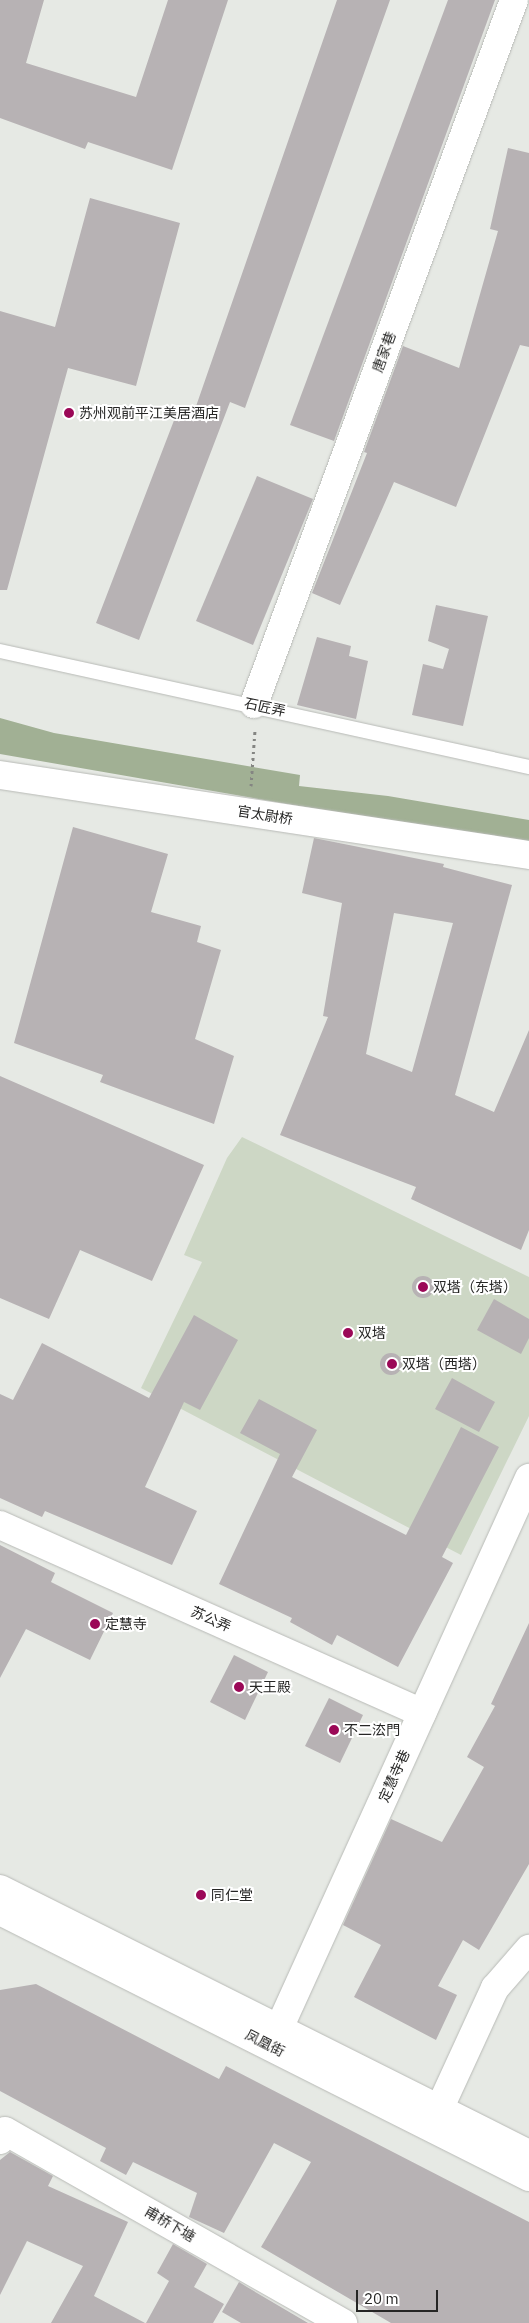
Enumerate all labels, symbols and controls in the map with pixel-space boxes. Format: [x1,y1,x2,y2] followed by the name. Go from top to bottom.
[369,329,399,375] street label: 唐家巷
[79,405,219,421] place label: 苏州观前平江美居酒店
[63,407,75,419] marker: 苏州观前平江美居酒店
[243,694,287,720] street label: 石匠弄
[236,802,294,828] street label: 官太尉桥
[433,1279,517,1295] place label: 双塔（东塔）
[417,1281,429,1293] marker: 双塔（东塔）
[358,1325,386,1341] place label: 双塔
[342,1327,354,1339] marker: 双塔
[402,1356,486,1372] place label: 双塔（西塔）
[386,1358,398,1370] marker: 双塔（西塔）
[188,1603,234,1635] street label: 苏公弄
[105,1616,147,1632] place label: 定慧寺
[89,1618,101,1630] marker: 定慧寺
[249,1679,291,1695] place label: 天王殿
[233,1681,245,1693] marker: 天王殿
[344,1722,400,1738] place label: 不二㳒門
[328,1724,340,1736] marker: 不二㳒門
[375,1747,413,1805] street label: 定慧寺巷
[211,1887,253,1903] place label: 同仁堂
[195,1889,207,1901] marker: 同仁堂
[242,2026,288,2060] street label: 凤凰街
[142,2203,198,2245] street label: 甫桥下塘
[359,2280,442,2312] scale bar
[364,2289,399,2308] text: 20 m

